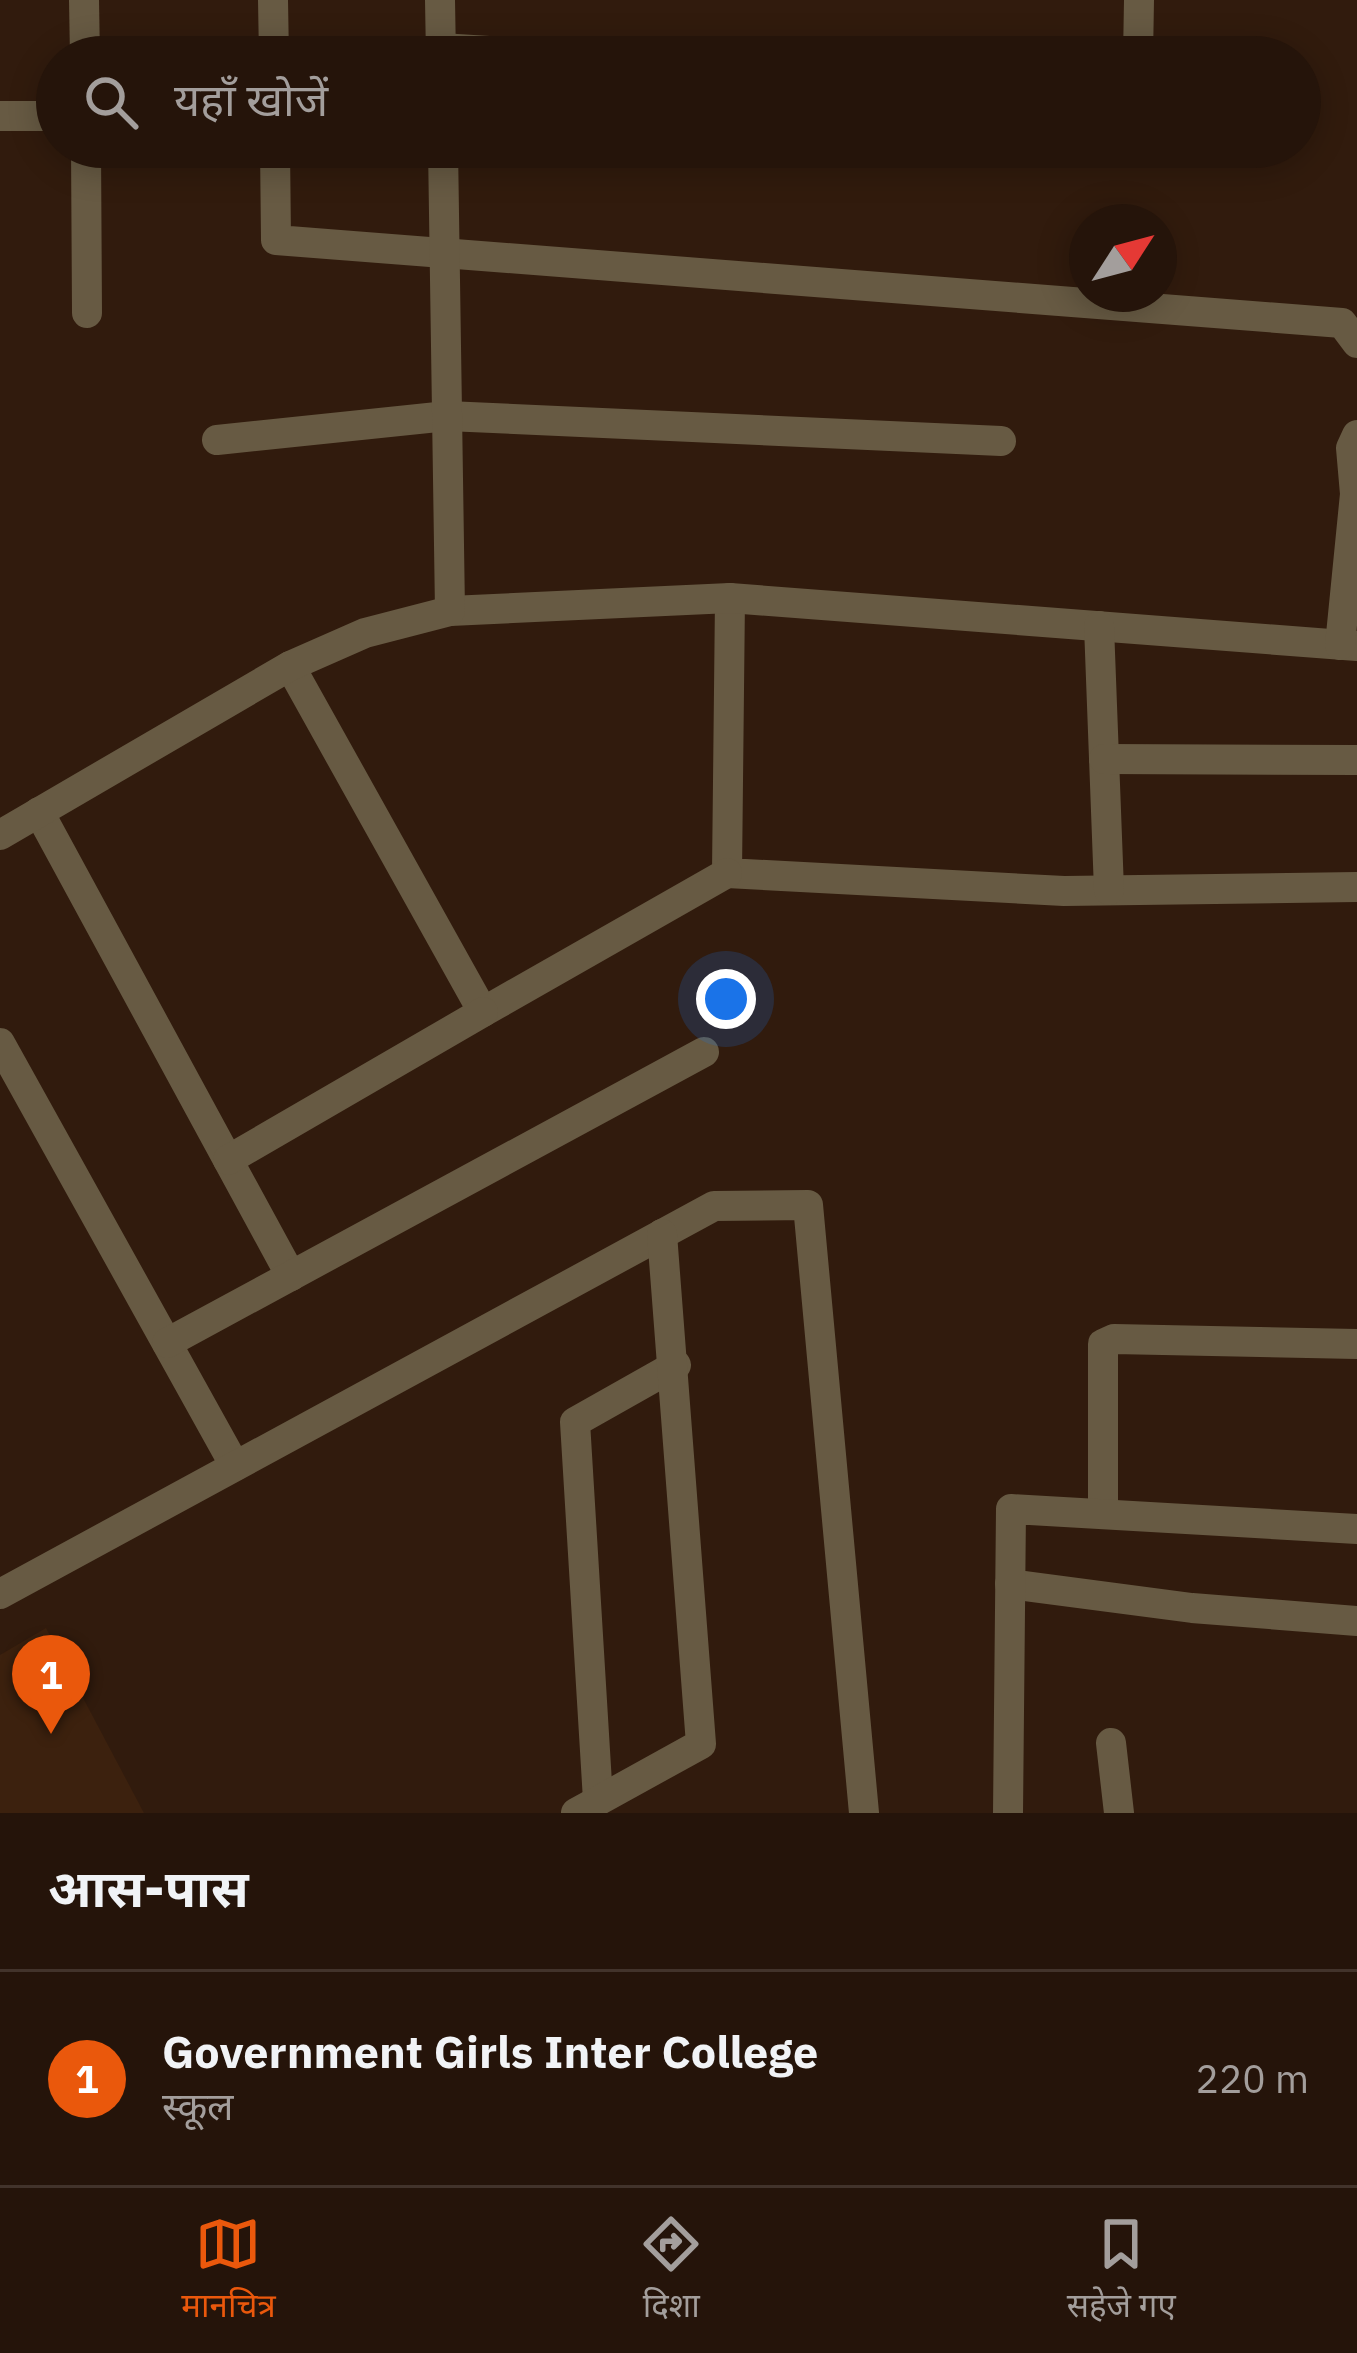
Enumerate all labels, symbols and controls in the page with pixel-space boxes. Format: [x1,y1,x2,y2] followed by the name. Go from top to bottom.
[36,36,1321,168] search box
[78,69,144,135] icon: search
[174,70,328,128] text: यहाँ खोजें
[1069,204,1177,312] north arrow
[696,969,756,1029] your location
[12,1635,90,1734] pin: 1
[48,1855,249,1921] text: आस-पास
[162,2022,818,2080] text: Government Girls Inter College
[75,2053,99,2104] text: 1
[1196,2053,1309,2104] text: 220 m
[162,2080,234,2131] text: स्कूल
[181,2211,276,2330] tab: मानचित्र
[638,2211,704,2330] tab: दिशा
[1067,2211,1176,2330] tab: सहेजे गए

